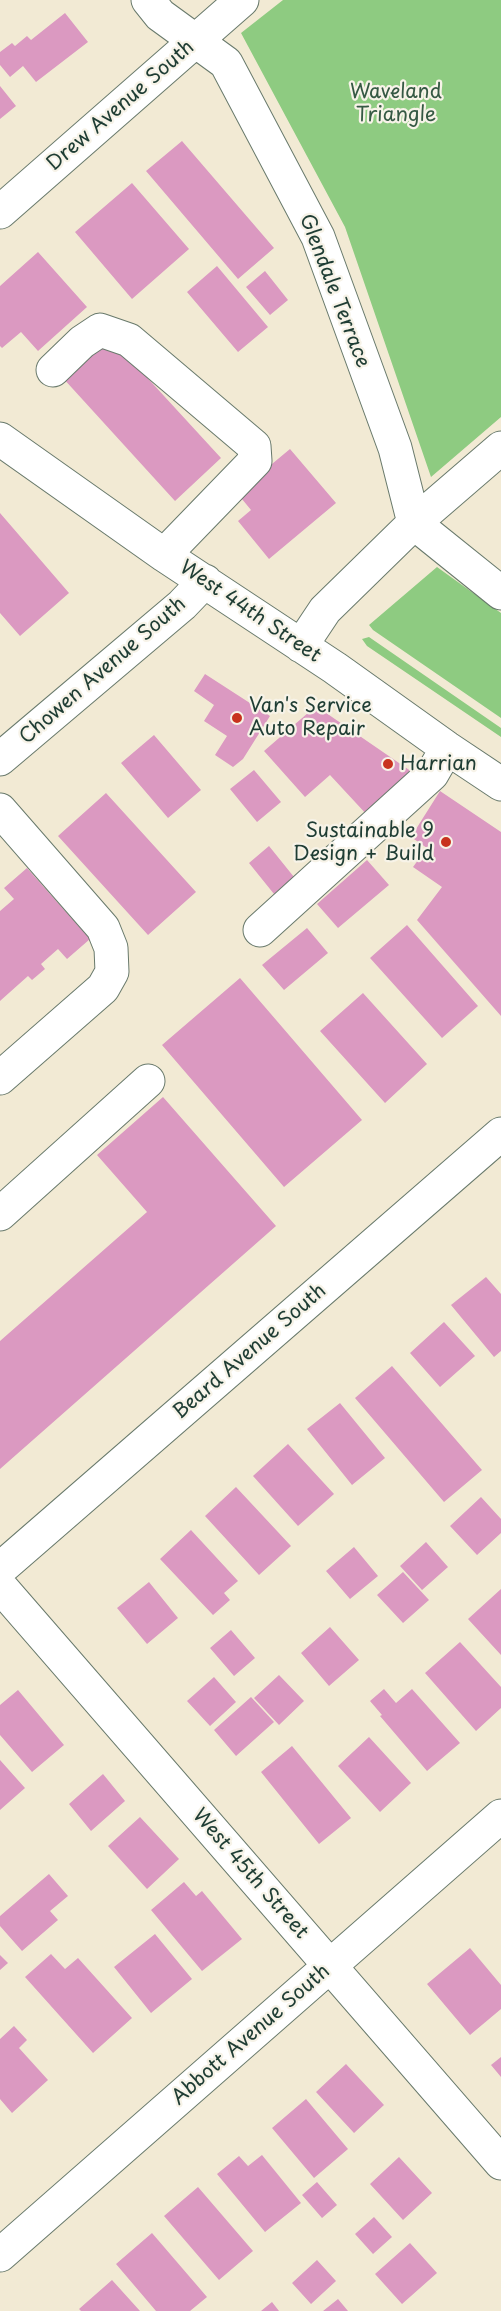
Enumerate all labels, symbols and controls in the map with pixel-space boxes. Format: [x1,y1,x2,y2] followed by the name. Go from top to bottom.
[43,36,199,176] street label: Drew Avenue South
[350,80,442,127] park label: Waveland Triangle
[294,211,374,371] street label: Glendale Terrace
[175,556,325,668] street label: West 44th Street
[15,592,191,750] street label: Chowen Avenue South
[249,694,372,741] place label: Van's Service Auto Repair
[230,711,244,725] marker: Van's Service Auto Repair
[400,752,477,776] place label: Harrian
[381,757,395,771] marker: Harrian
[293,819,434,866] place label: Sustainable 9 Design + Build
[439,835,453,849] marker: Sustainable 9 Design + Build
[169,1279,331,1425] street label: Beard Avenue South
[187,1804,313,1944] street label: West 45th Street
[167,1960,335,2110] street label: Abbott Avenue South

